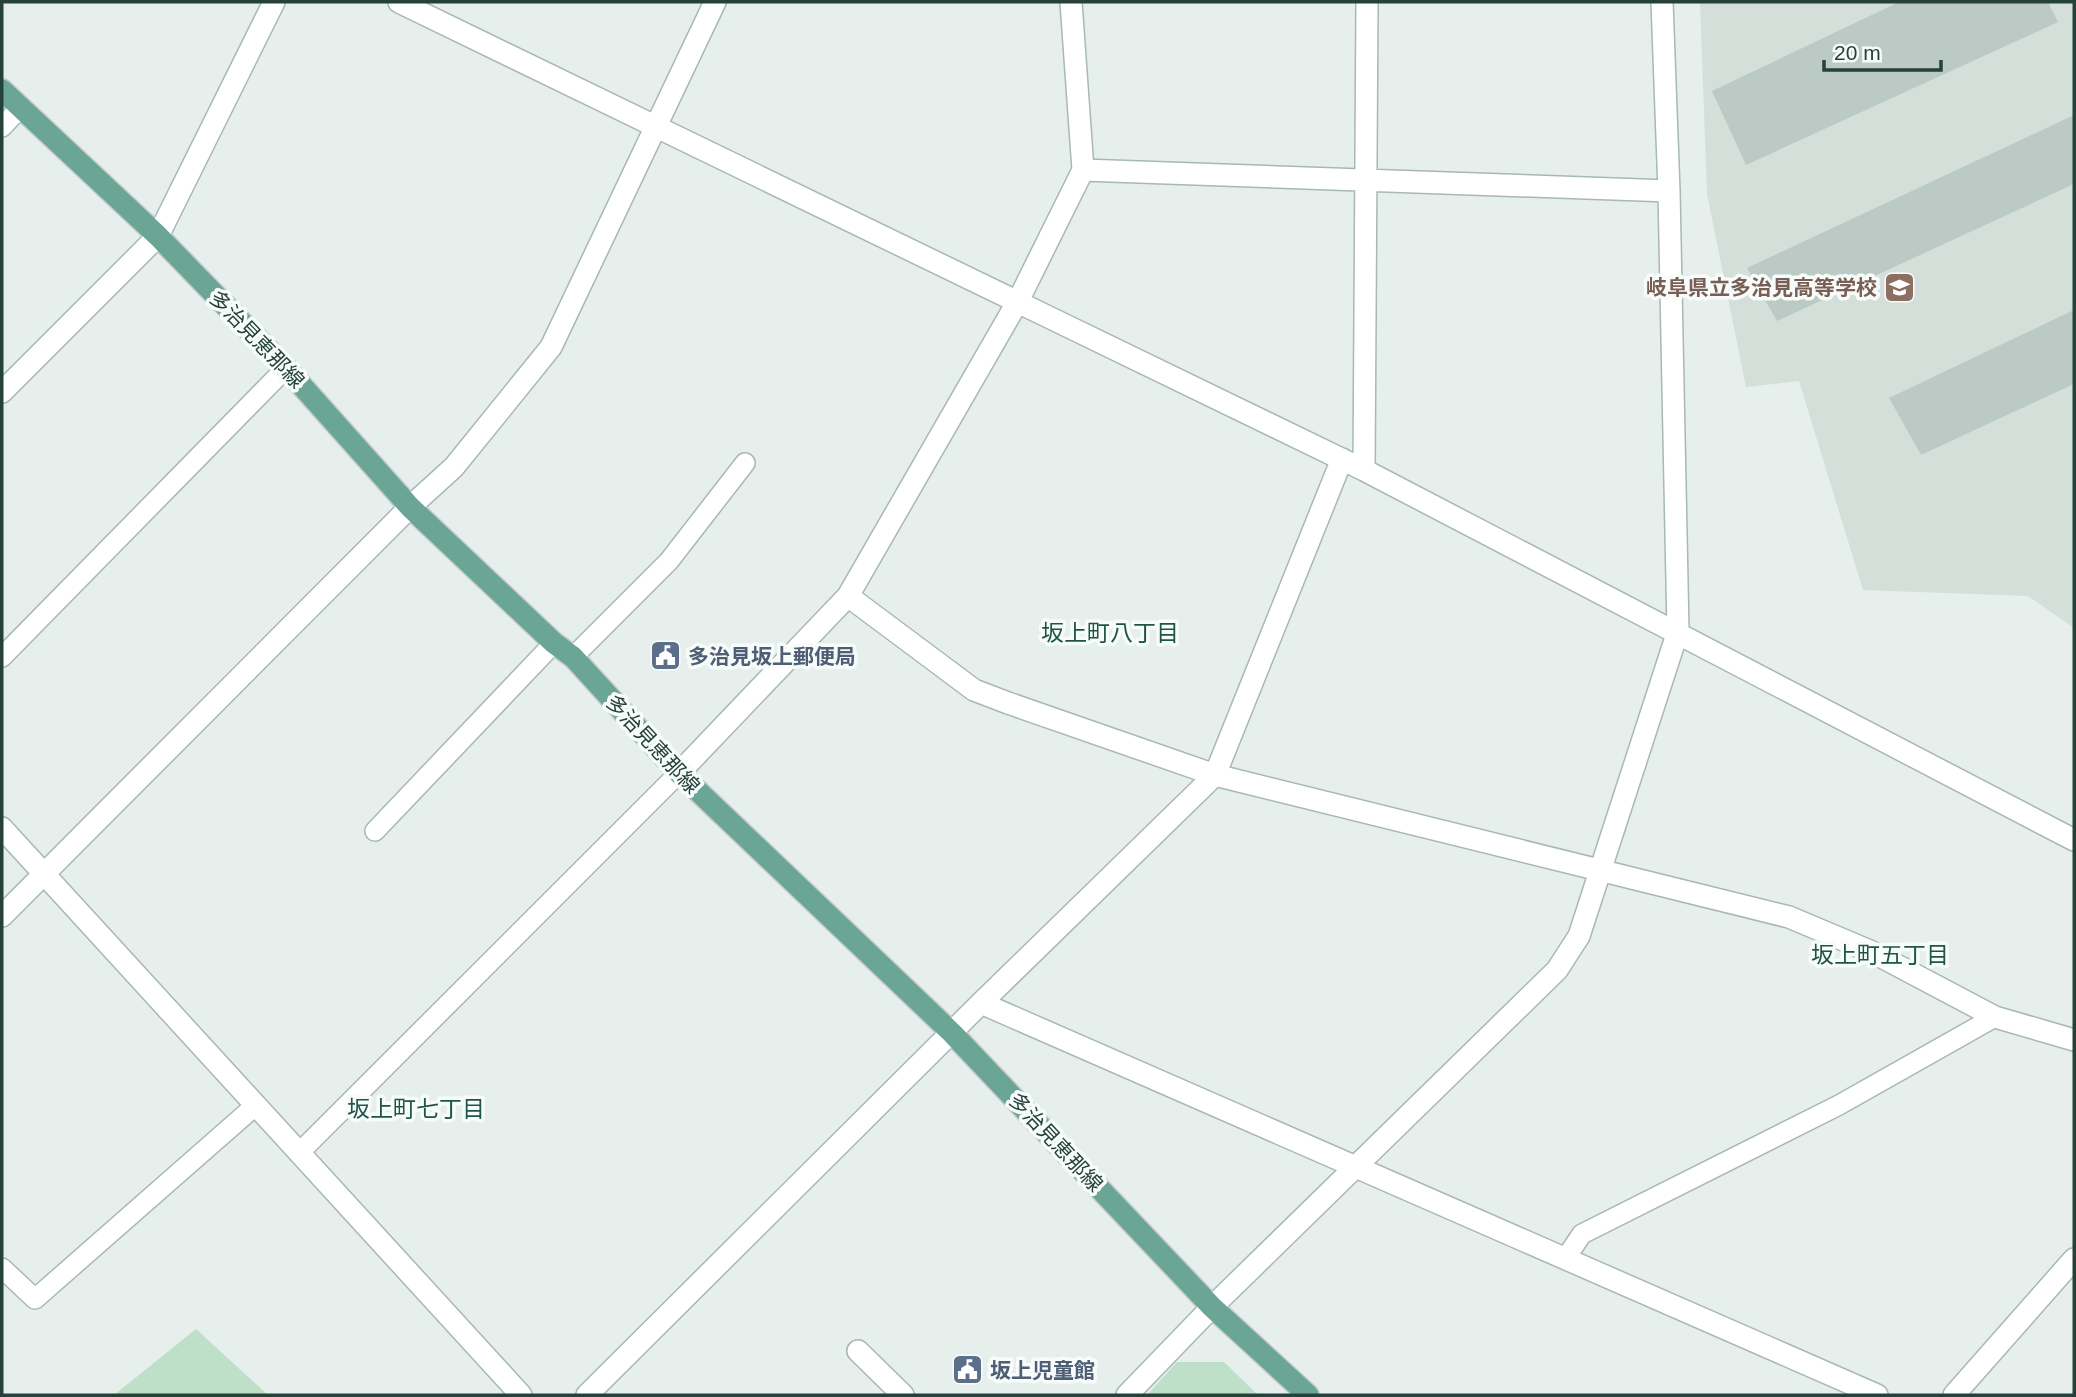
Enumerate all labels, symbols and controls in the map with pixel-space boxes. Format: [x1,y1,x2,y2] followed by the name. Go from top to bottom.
[1824,28,1941,72] scale bar
[1834,41,1881,64] text: 20 m
[1883,270,1917,304] school or university icon: 岐阜県立多治見高等学校
[1646,276,1877,299] place label: 岐阜県立多治見高等学校
[205,286,309,392] street label: 多治見恵那線
[1041,620,1179,646] district label: 坂上町八丁目
[648,639,682,673] public building icon: 多治見坂上郵便局
[688,645,856,668] place label: 多治見坂上郵便局
[602,690,704,798] street label: 多治見恵那線
[1811,942,1949,968] district label: 坂上町五丁目
[1005,1088,1107,1196] street label: 多治見恵那線
[347,1096,485,1122] district label: 坂上町七丁目
[950,1353,984,1387] public building icon: 坂上児童館
[990,1359,1095,1382] place label: 坂上児童館

